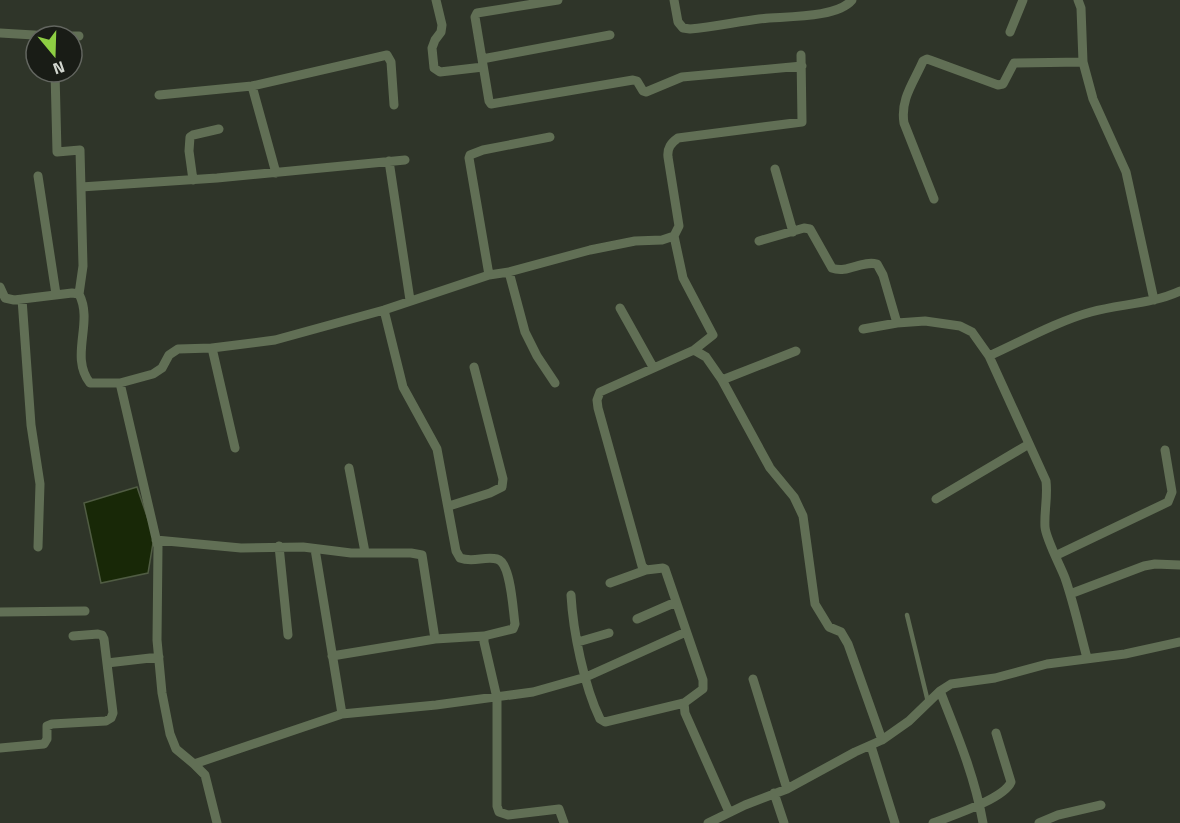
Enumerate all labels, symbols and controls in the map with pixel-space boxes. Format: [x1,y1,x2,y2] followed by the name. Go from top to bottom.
[24,24,84,84] north arrow
[50,55,68,81] text: N

